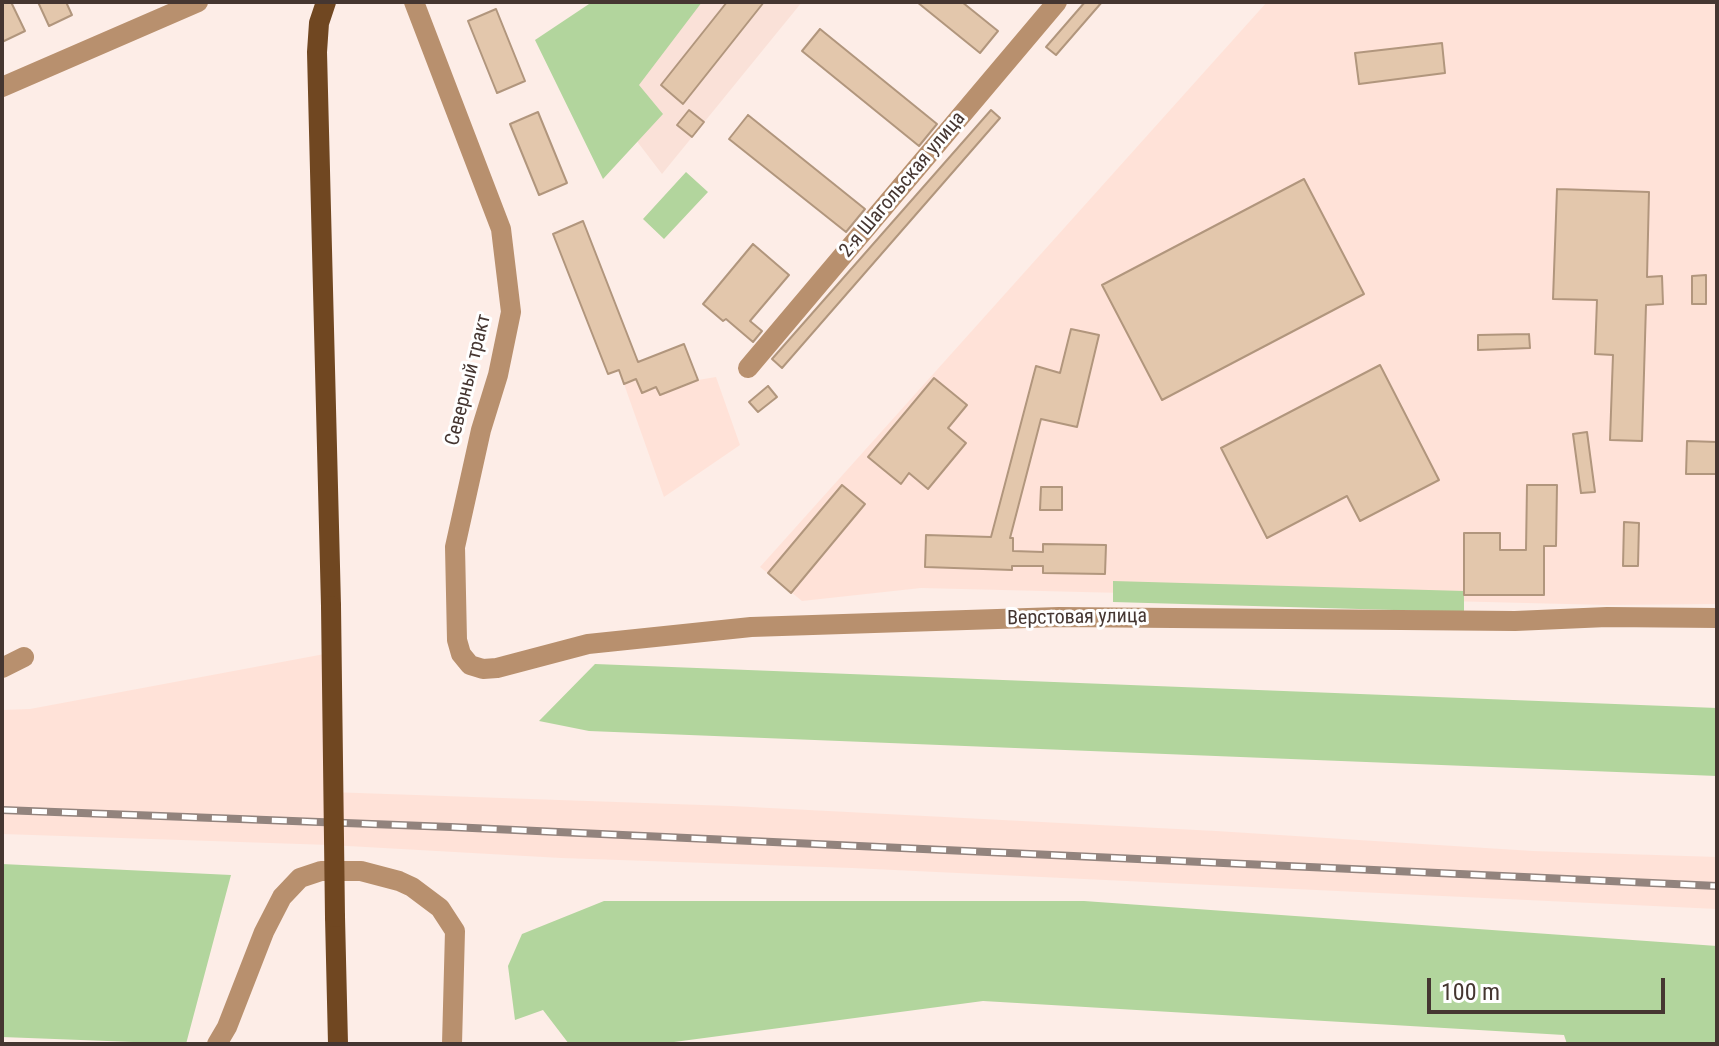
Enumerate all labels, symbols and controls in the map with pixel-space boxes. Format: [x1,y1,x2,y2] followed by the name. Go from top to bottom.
[835,107,971,263] street label: 2-я Шагольская улица
[441,312,497,448] street label: Северный тракт
[1007,605,1147,631] street label: Верстовая улица
[1431,962,1669,1012] scale bar
[1441,978,1500,1006] text: 100 m

